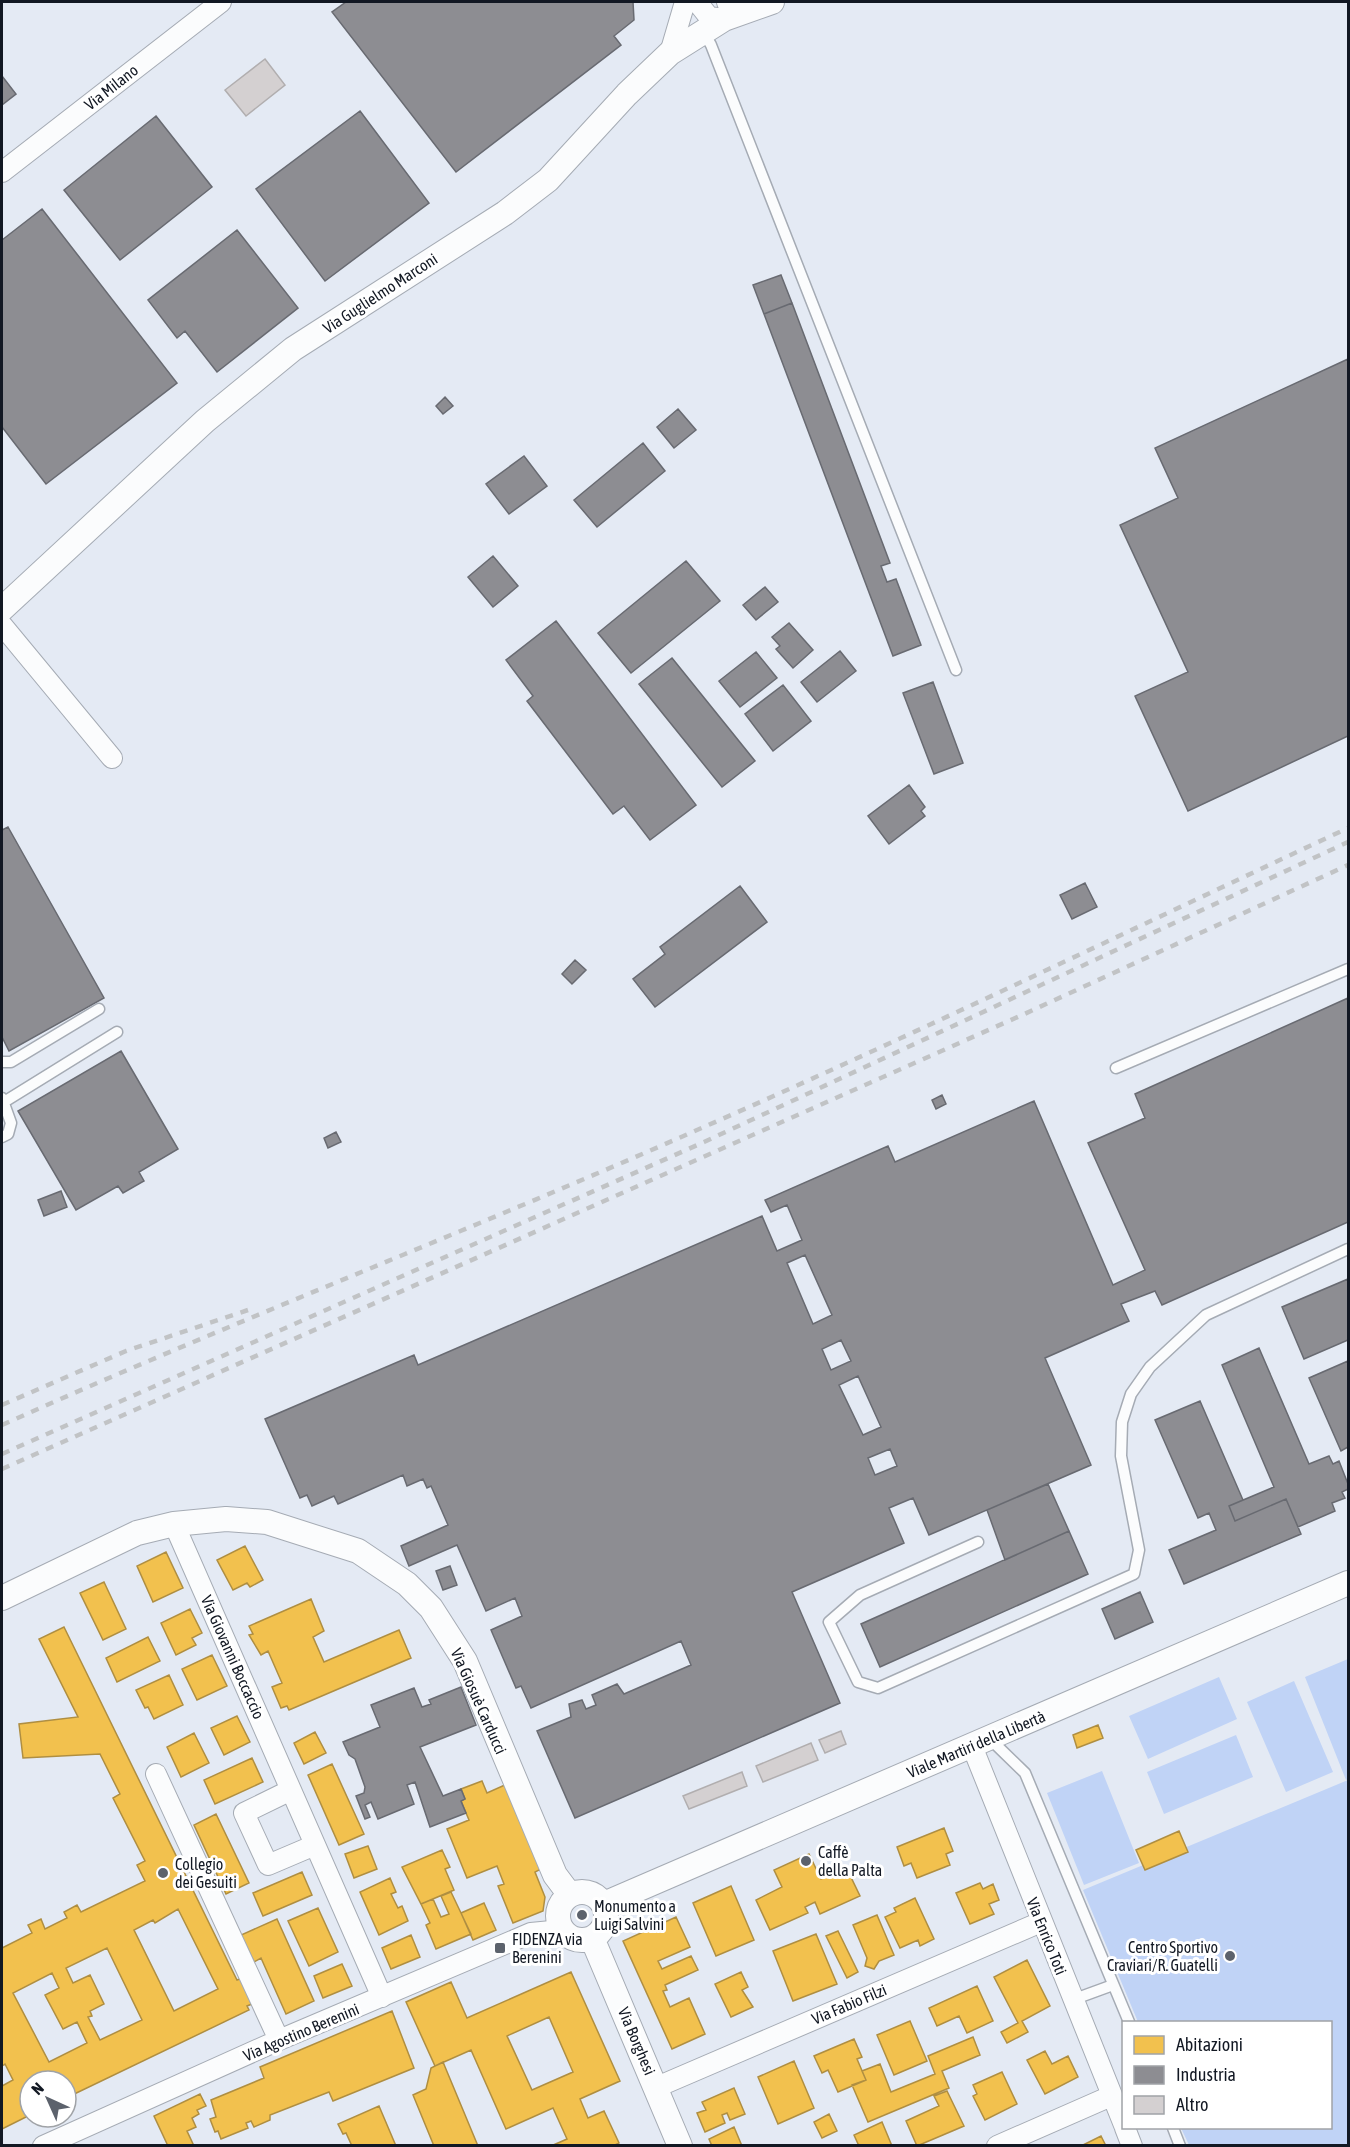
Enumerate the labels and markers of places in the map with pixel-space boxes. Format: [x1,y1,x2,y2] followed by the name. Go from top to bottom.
[818,1843,882,1879] place label: Caffè della Palta
[799,1854,813,1868] marker: Caffè della Palta
[175,1855,237,1891] place label: Collegio dei Gesuiti
[156,1866,170,1880] marker: Collegio dei Gesuiti
[594,1897,676,1934] place label: Monumento a Luigi Salvini
[575,1908,589,1922] marker: Monumento a Luigi Salvini
[512,1930,583,1966] place label: FIDENZA via Berenini
[1107,1938,1218,1974] place label: Centro Sportivo Craviari/R. Guatelli
[493,1941,507,1955] marker: FIDENZA via Berenini
[1223,1949,1237,1963] marker: Centro Sportivo Craviari/R. Guatelli

